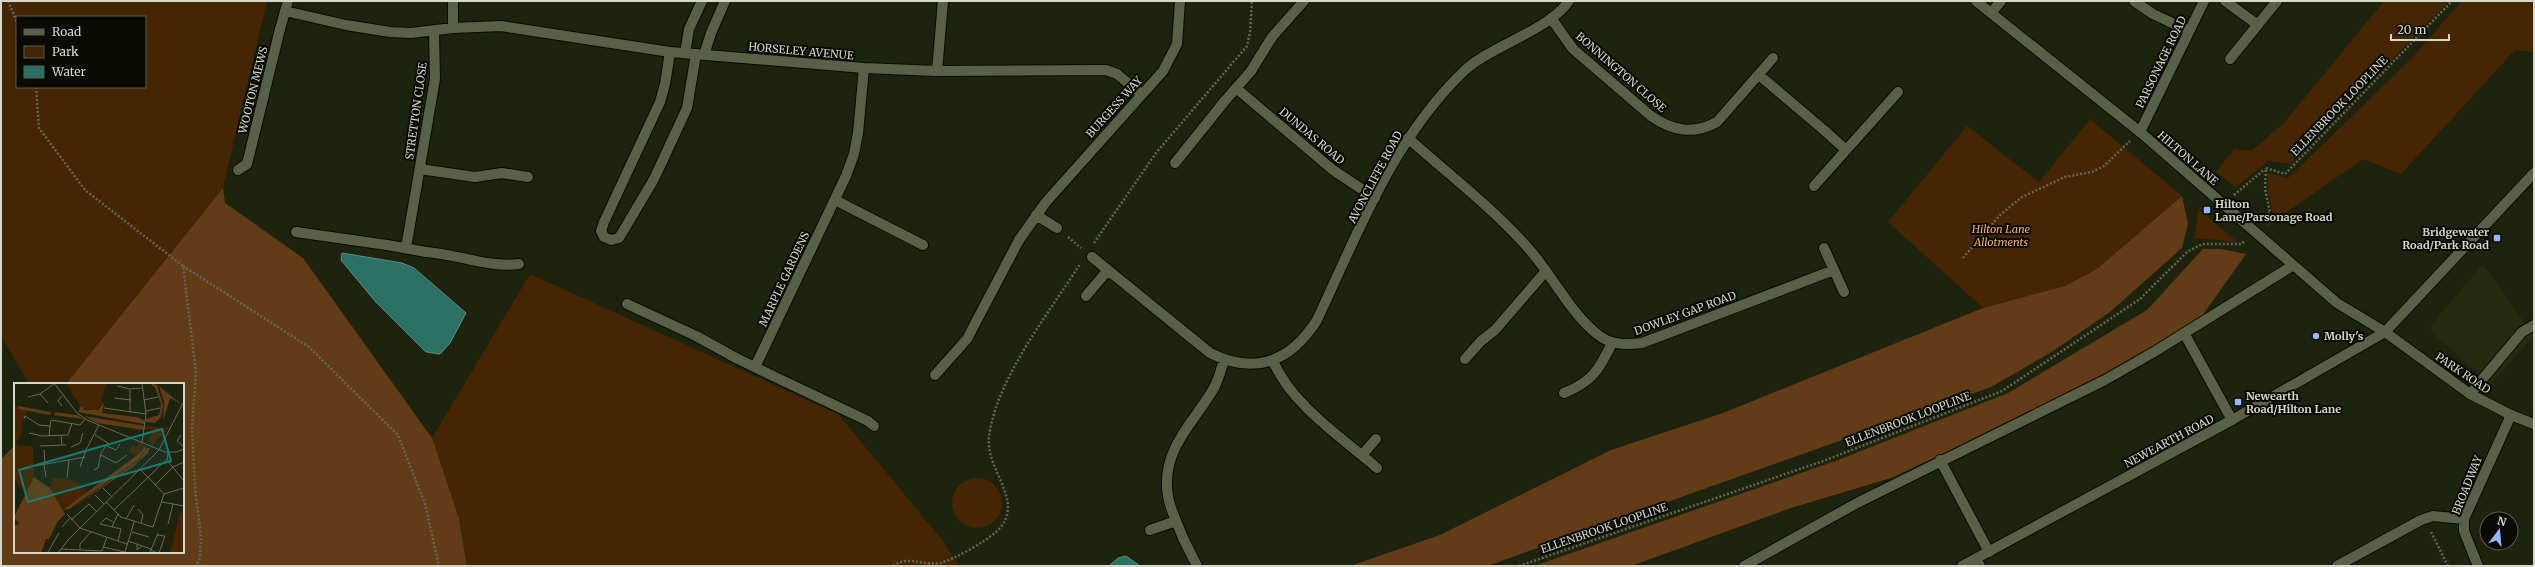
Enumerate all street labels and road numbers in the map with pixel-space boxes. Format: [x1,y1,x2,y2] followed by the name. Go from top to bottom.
[2133,14,2189,110] street label: PARSONAGE ROAD
[1573,29,1669,115] street label: BONNINGTON CLOSE
[748,39,854,63] street label: HORSELEY AVENUE
[235,45,271,136] street label: WOOTON MEWS
[2288,53,2390,159] street label: ELLENBROOK LOOPLINE
[402,61,430,161] street label: STRETTON CLOSE
[1083,73,1146,141] street label: BURGESS WAY
[1276,105,1348,167] street label: DUNDAS ROAD
[2155,128,2221,188] street label: HILTON LANE
[1344,129,1405,226] street label: AVONCLIFFE ROAD
[756,229,812,329] street label: MARPLE GARDENS
[1632,288,1738,338] street label: DOWLEY GAP ROAD
[2433,349,2493,397] street label: PARK ROAD
[1843,389,1973,449] street label: ELLENBROOK LOOPLINE
[2122,411,2216,471] street label: NEWEARTH ROAD
[2449,453,2486,517] street label: BROADWAY
[1539,500,1669,556] street label: ELLENBROOK LOOPLINE

